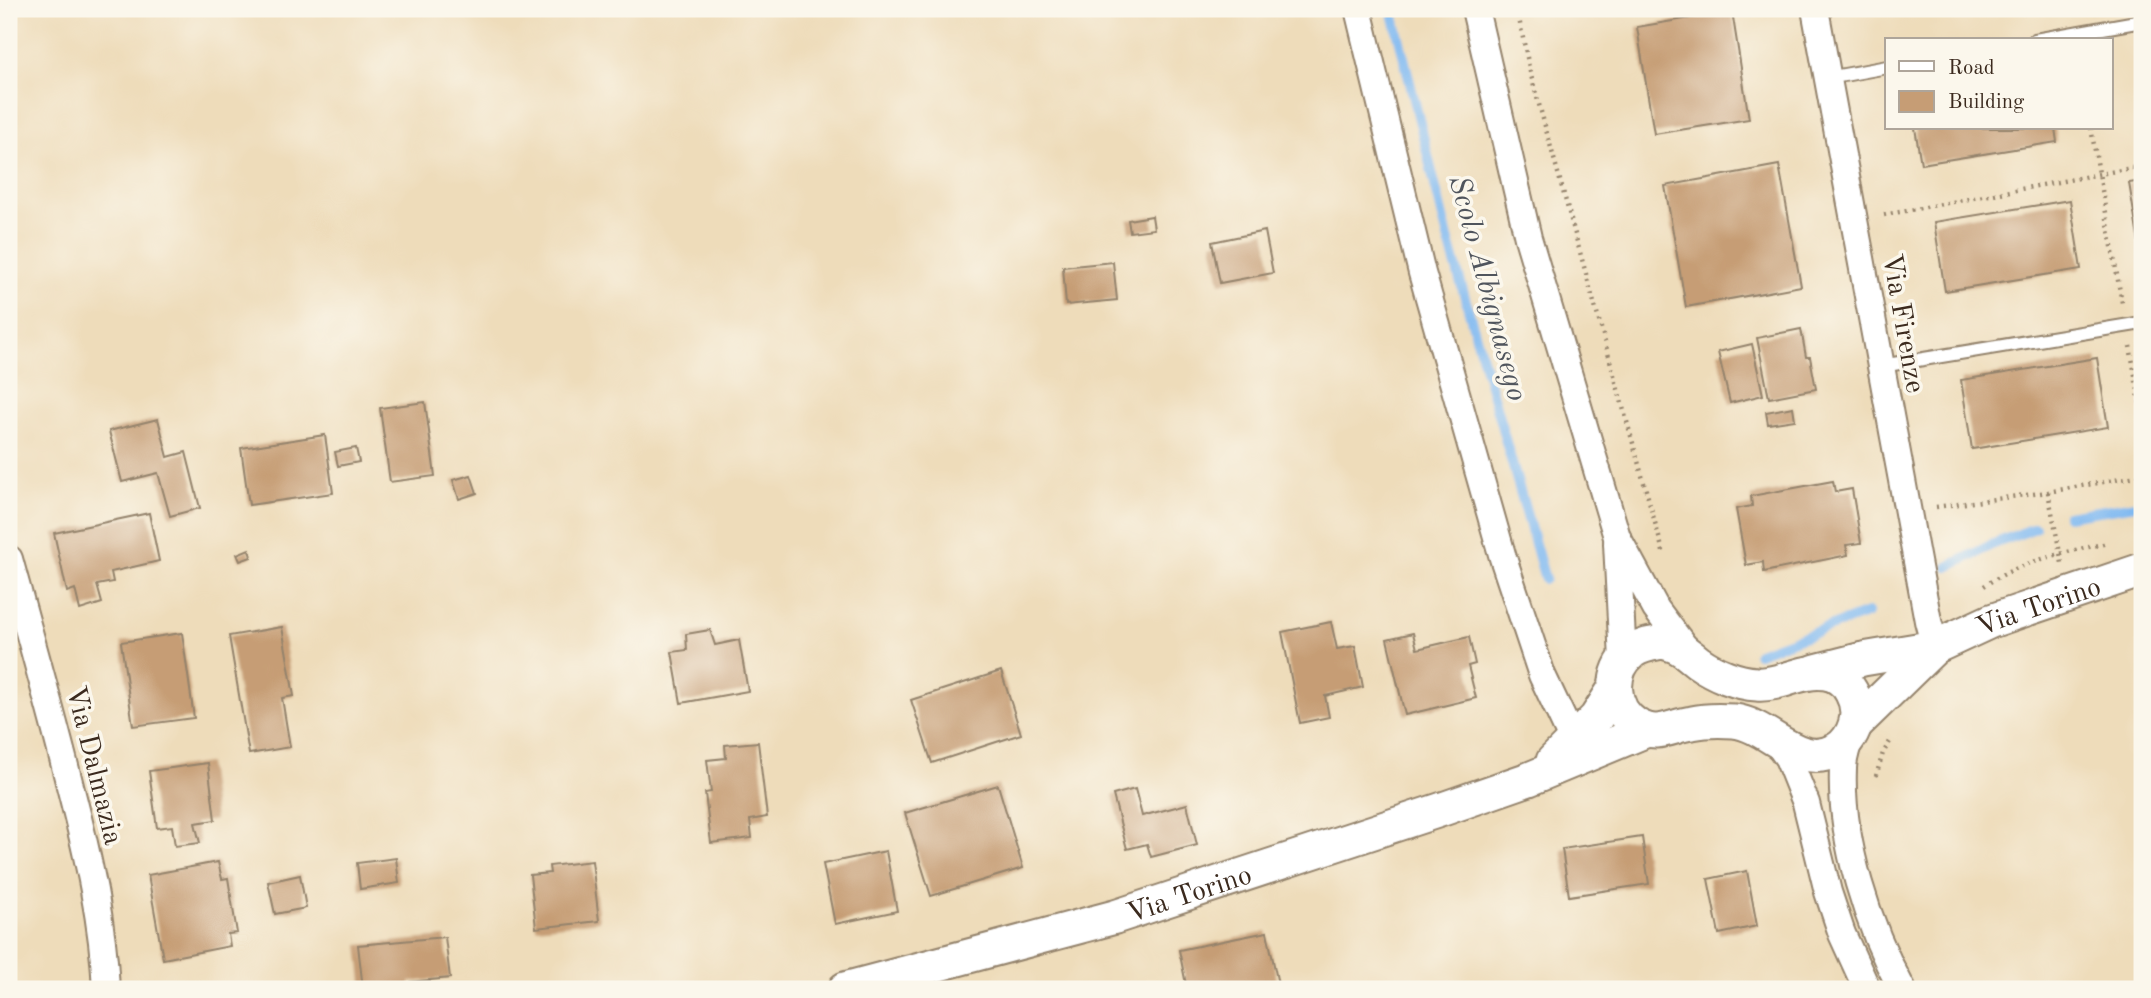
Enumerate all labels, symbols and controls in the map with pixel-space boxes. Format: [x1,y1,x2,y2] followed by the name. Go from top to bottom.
[1885,38,2112,130] legend
[1948,58,1995,79] text: Road
[1948,92,2025,113] text: Building
[1443,173,1532,404] water label: Scolo Albignasego
[1876,252,1928,395] street label: Via Firenze
[1973,574,2105,643] street label: Via Torino
[60,683,126,848] street label: Via Dalmazia
[1124,862,1256,929] street label: Via Torino

